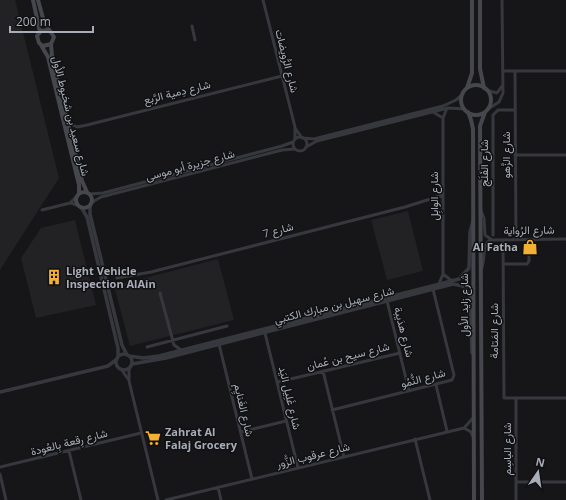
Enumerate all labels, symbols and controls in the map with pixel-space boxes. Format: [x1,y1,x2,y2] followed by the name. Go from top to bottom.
[10,8,93,34] scale bar
[16,13,51,30] text: 200 m
[271,27,303,95] street label: شارع الرُّويضات
[48,54,94,178] street label: شارع سعيد بن شخبوط الأول
[142,76,212,108] street label: شارع دِمية الرَّبع
[498,131,514,178] street label: شارع الزَّهو
[476,139,492,187] street label: شارع الفَلَج
[144,145,237,185] street label: شارع جزيرة أبو موسى
[426,171,443,220] street label: شارع الوابِل
[261,218,295,242] street label: شارع 7
[503,222,555,238] street label: شارع الرُواية
[521,238,539,256] shop icon: Al Fatha
[473,239,518,254] place label: Al Fatha
[66,263,156,291] place label: Light Vehicle Inspection AlAin
[45,268,63,286] building icon: Light Vehicle Inspection AlAin
[456,273,472,337] street label: شارع زايد الأول
[272,282,396,330] street label: شارع سهيل بن مبارك الكتبي
[486,303,502,359] street label: شارع المَتامة
[390,305,418,359] street label: شارع هدَيبة
[305,338,392,374] street label: شارع سيح بن عُمان
[399,364,447,392] street label: شارع النُّمُو
[275,365,305,431] street label: شارع غَلِيل اليَد
[229,382,258,439] street label: شارع الغَنايِم
[499,422,515,476] street label: شارع الباسِم
[165,424,238,452] place label: Zahrat Al Falaj Grocery
[29,425,110,460] street label: شارع رِقعة بِالعُودة
[144,429,162,447] supermarket icon: Zahrat Al Falaj Grocery
[274,438,352,472] street label: شارع عرقوب الزُّور
[518,452,558,492] north arrow
[534,453,546,470] text: N

